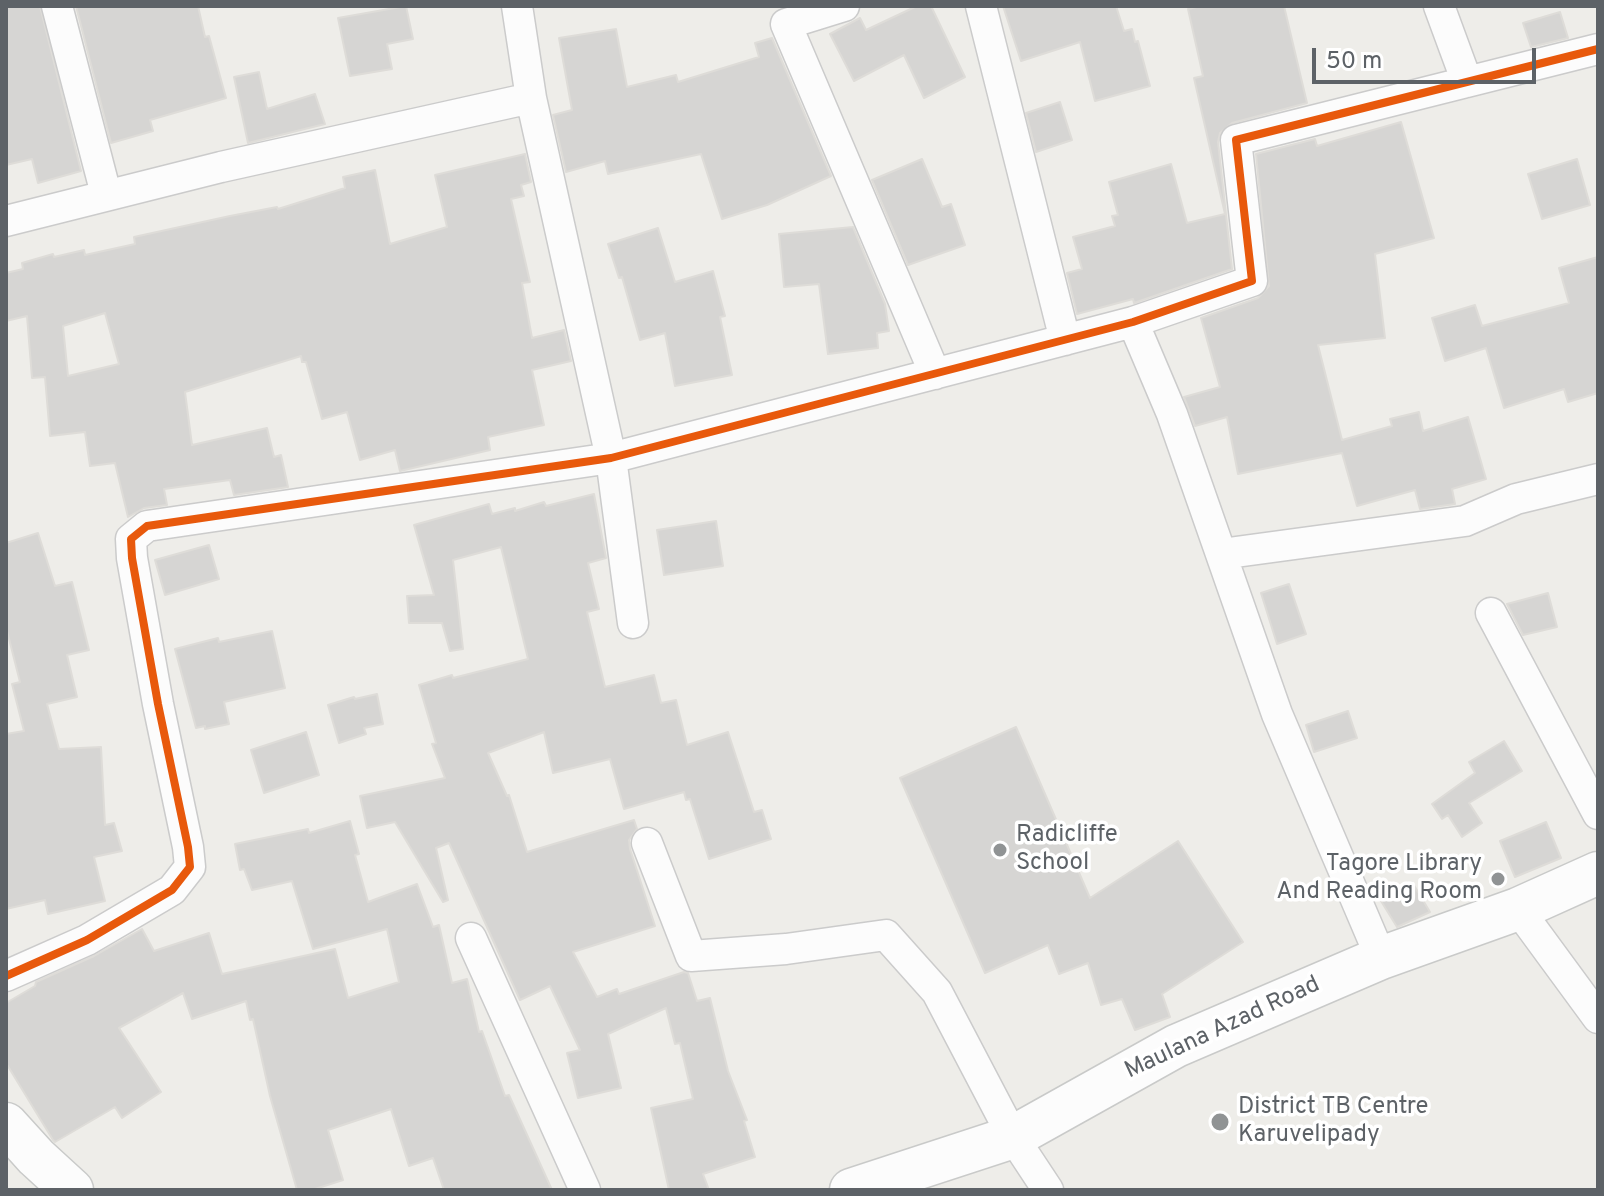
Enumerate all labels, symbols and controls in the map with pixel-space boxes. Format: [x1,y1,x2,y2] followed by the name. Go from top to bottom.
[1316,32,1540,82] scale bar
[1326,47,1382,77] text: 50 m
[1016,822,1118,878] place label: Radicliffe School
[991,841,1009,859] marker: Radicliffe School
[1276,851,1482,907] place label: Tagore Library And Reading Room
[1489,870,1507,888] marker: Tagore Library And Reading Room
[1121,971,1325,1087] street label: Maulana Azad Road
[1238,1094,1428,1150] place label: District TB Centre Karuvelipady
[1209,1111,1231,1133] marker: District TB Centre Karuvelipady

